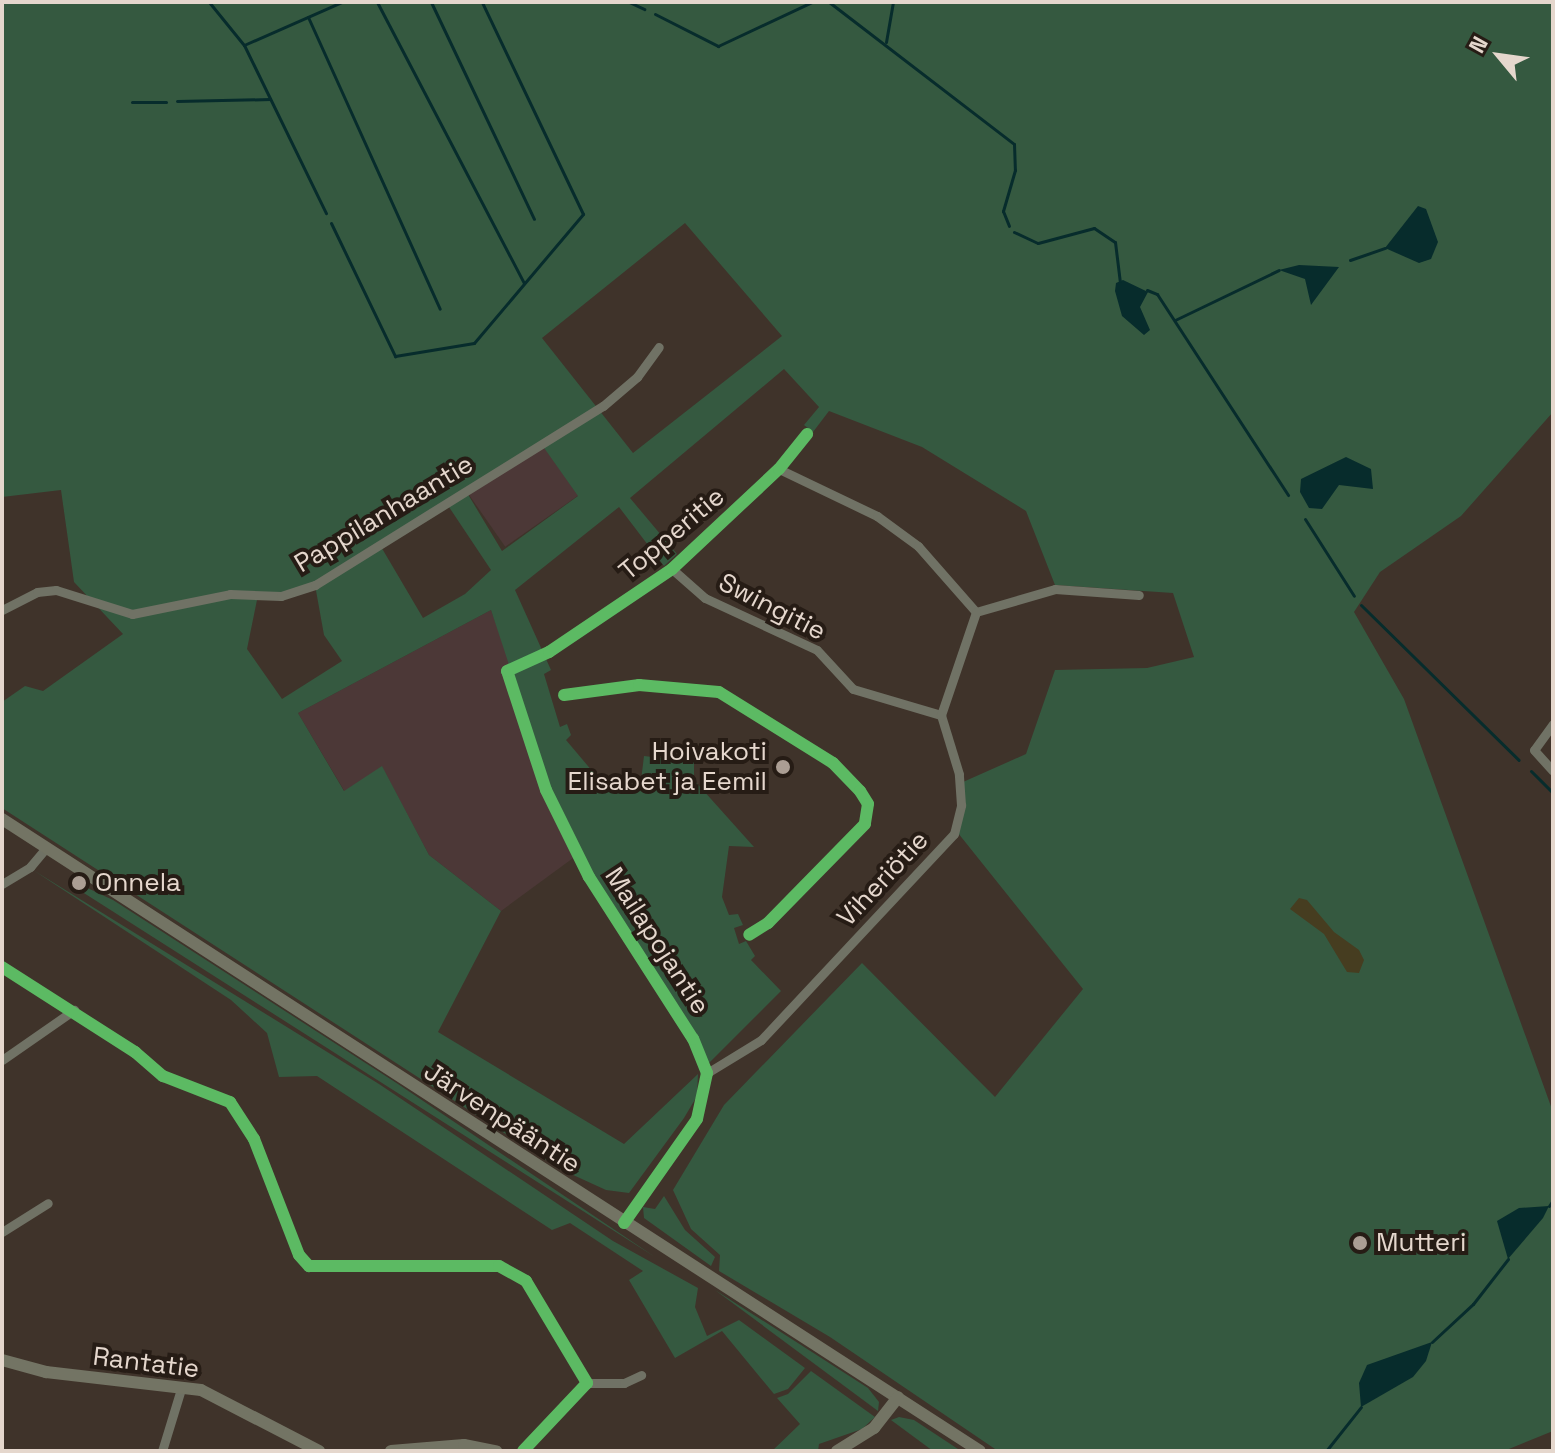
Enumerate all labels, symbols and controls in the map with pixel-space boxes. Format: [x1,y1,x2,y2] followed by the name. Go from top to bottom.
[1459,16,1539,96] north arrow
[1462,31,1494,58] text: N
[289,448,479,580] street label: Pappilanhaantie
[613,481,731,587] street label: Topperitie
[713,567,831,647] street label: Swingitie
[568,736,767,798] place label: Hoivakoti Elisabet ja Eemil
[774,758,792,776] marker: Hoivakoti Elisabet ja Eemil
[831,825,935,933] street label: Viheriötie
[598,862,716,1020] street label: Mailapojantie
[95,867,181,899] place label: Onnela
[70,874,88,892] marker: Onnela
[418,1056,586,1180] street label: Järvenpääntie
[1376,1227,1466,1259] place label: Mutteri
[1351,1234,1369,1252] marker: Mutteri
[91,1341,201,1385] street label: Rantatie

